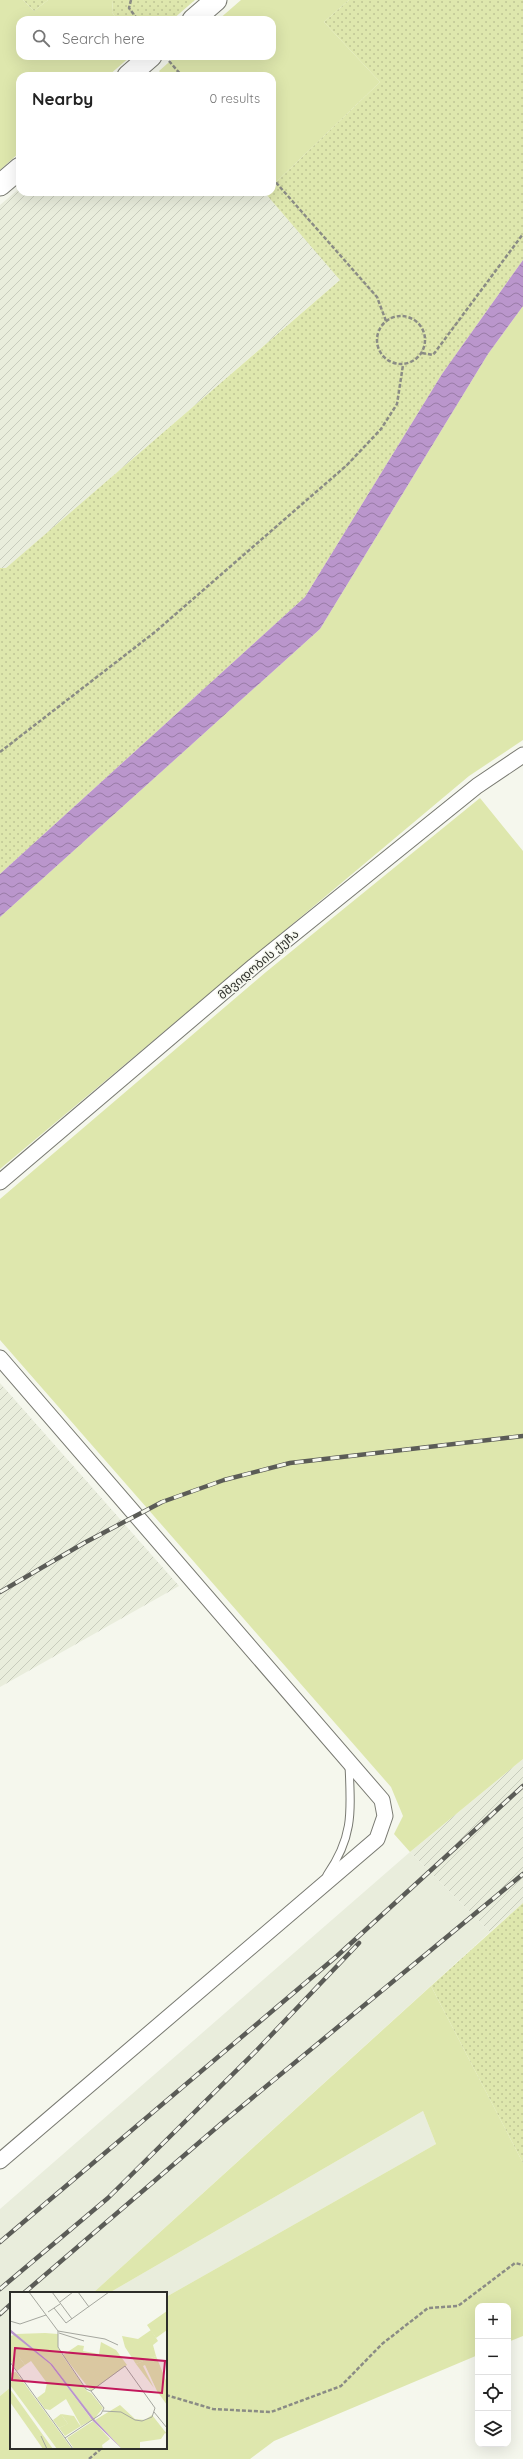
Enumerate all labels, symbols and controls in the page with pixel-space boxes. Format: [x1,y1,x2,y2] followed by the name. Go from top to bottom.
[16,16,276,60] search box
[30,27,52,49] icon: search
[62,29,145,48] text: Search here
[32,88,93,109] text: Nearby
[209,90,260,106] text: 0 results
[215,926,302,1003] street label: მშვიდობის ქუჩა
[10,2292,167,2449] inset map
[475,2303,511,2447] map controls
[475,2303,511,2339] button: +
[475,2339,511,2375] button: −
[475,2375,511,2411] button: locate
[475,2411,511,2447] button: layers

